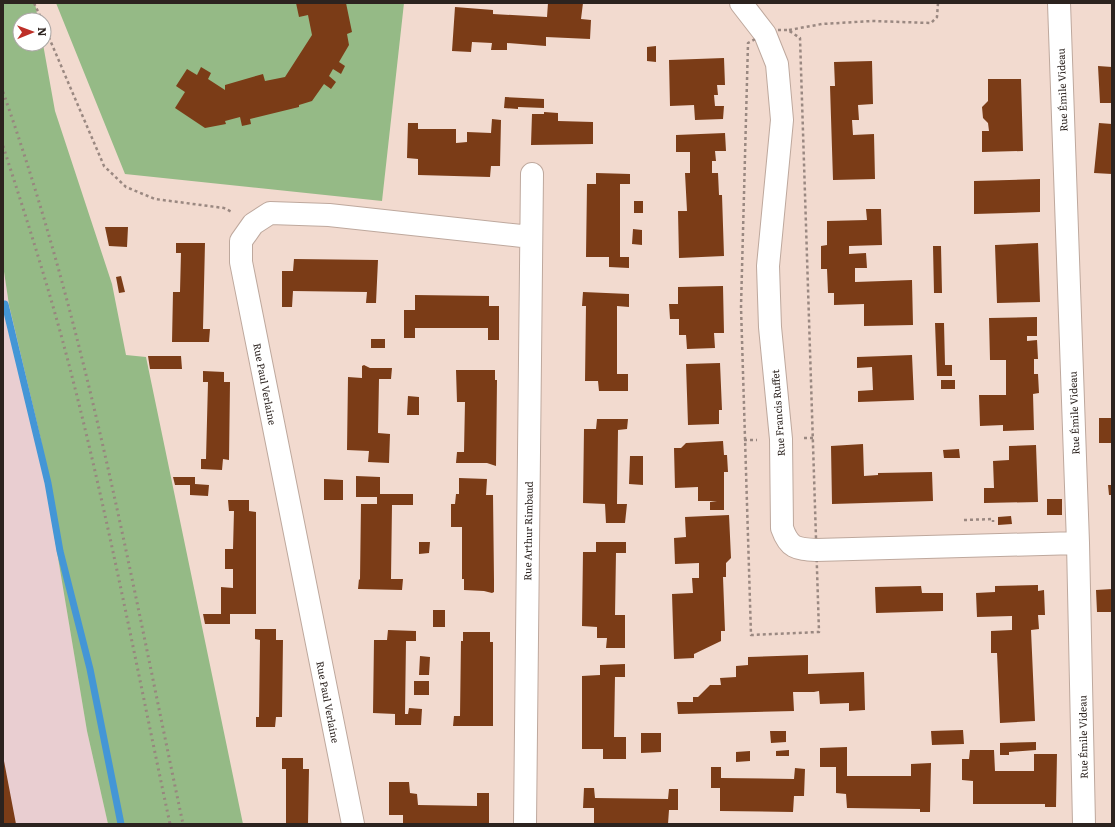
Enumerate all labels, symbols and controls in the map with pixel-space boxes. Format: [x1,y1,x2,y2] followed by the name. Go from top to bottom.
[12,12,52,52] north arrow
[35,27,51,37] text: N
[1053,47,1070,132] street label: Rue Émile Videau
[250,342,281,426] street label: Rue Paul Verlaine
[767,369,788,457] street label: Rue Francis Ruffet
[1065,370,1082,455] street label: Rue Émile Videau
[519,481,536,581] street label: Rue Arthur Rimbaud
[313,660,344,744] street label: Rue Paul Verlaine
[1074,695,1091,779] street label: Rue Émile Videau

